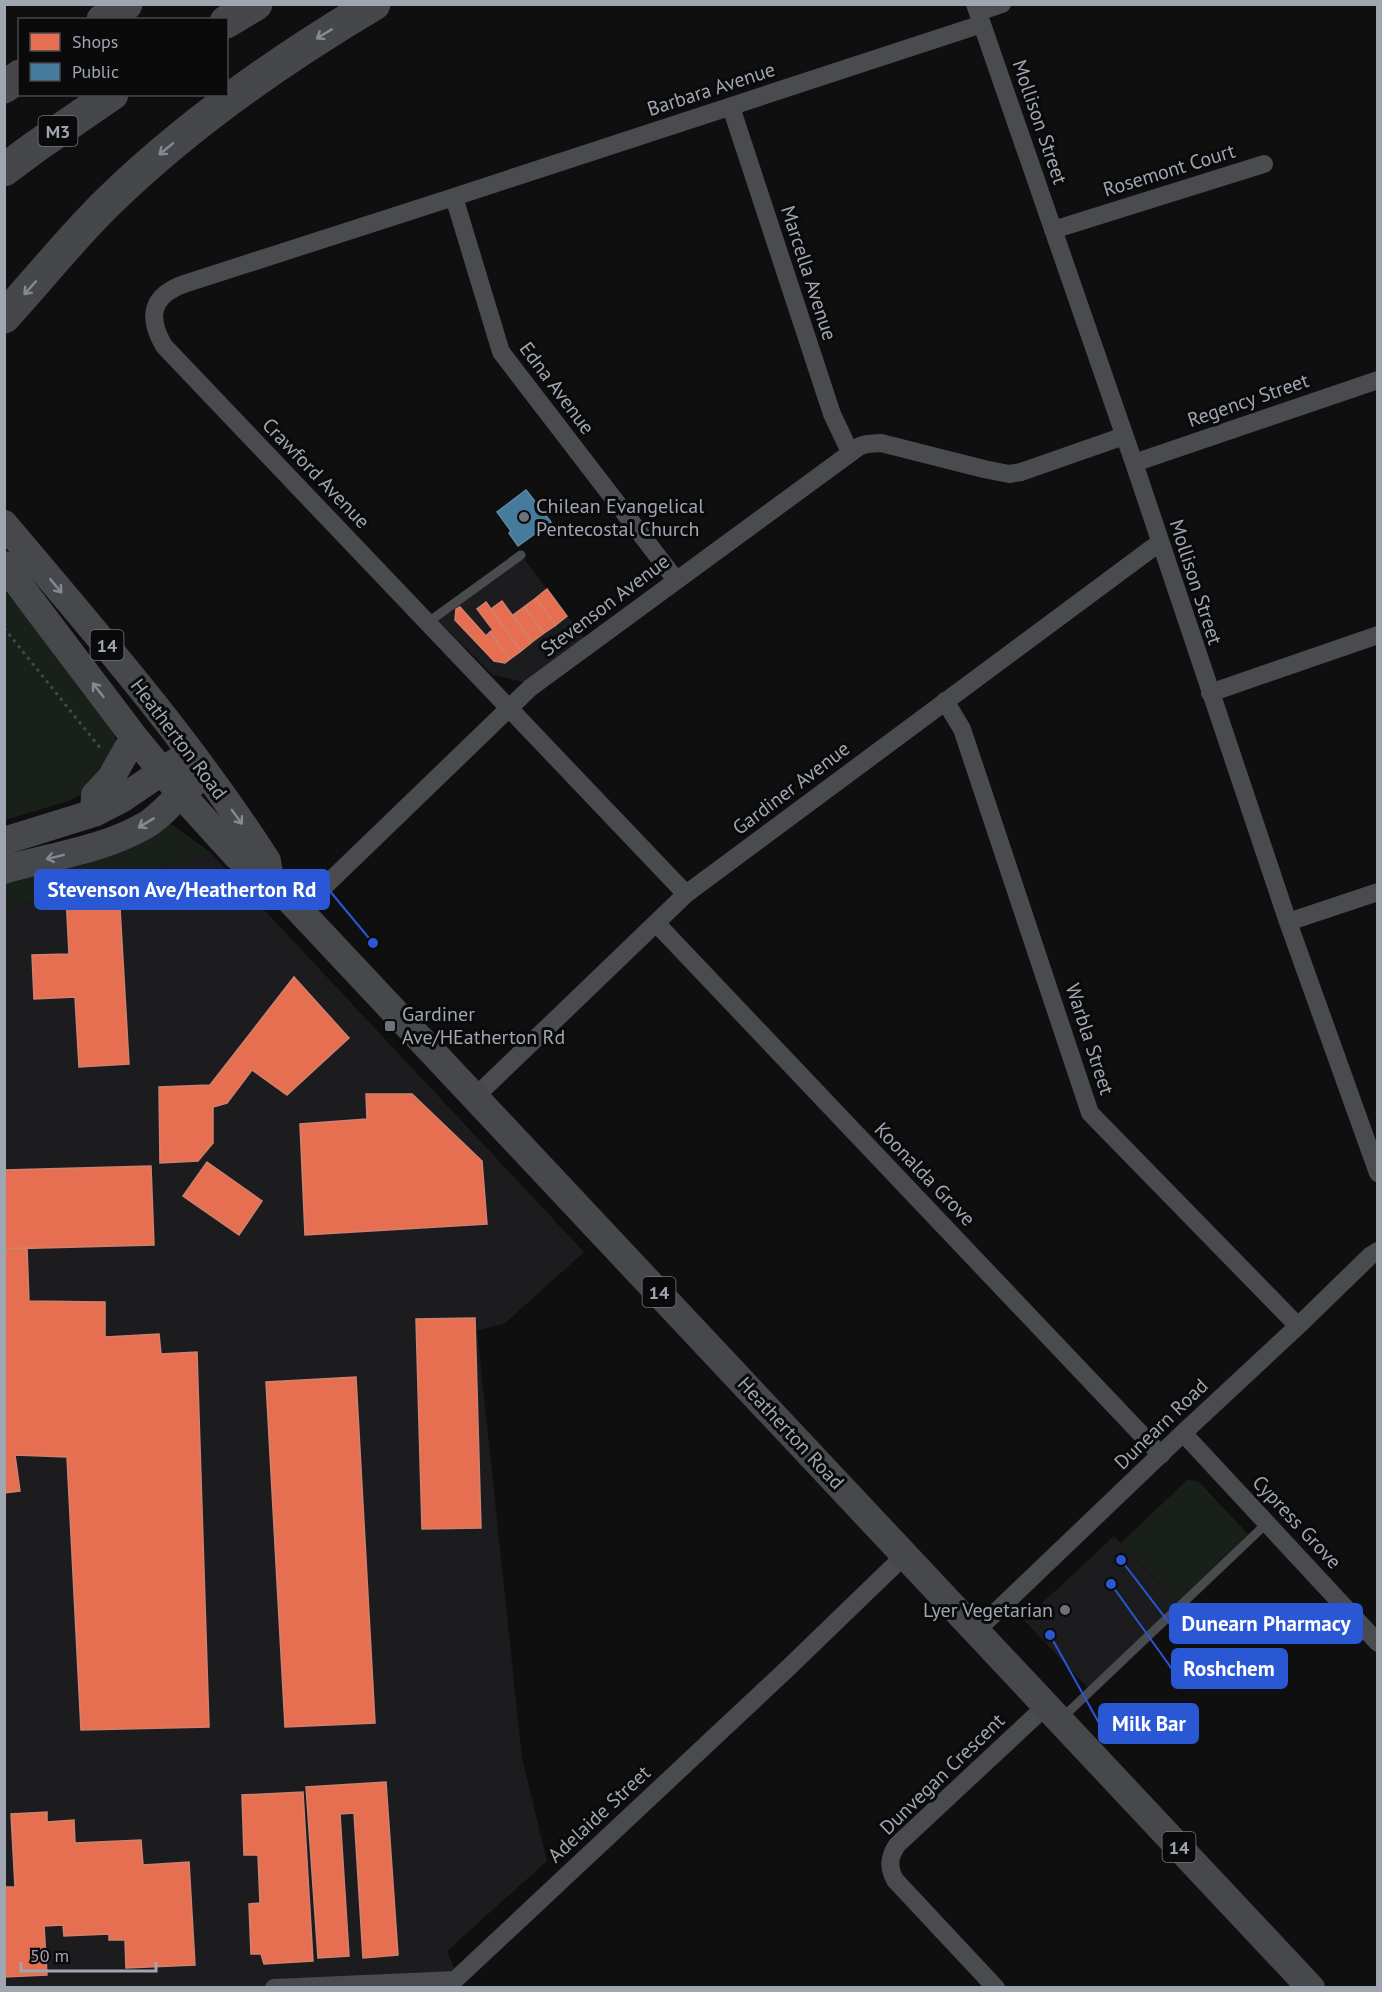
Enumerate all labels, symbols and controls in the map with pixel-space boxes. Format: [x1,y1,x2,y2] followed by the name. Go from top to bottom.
[18,18,228,96] legend
[316,29,333,41] one-way arrow
[72,30,118,53] text: Shops
[644,56,778,122] street label: Barbara Avenue
[1007,56,1074,188] street label: Mollison Street
[72,60,119,83] text: Public
[38,116,78,146] road number: M3
[1100,138,1238,202] street label: Rosemont Court
[159,142,174,156] one-way arrow
[775,202,843,344] street label: Marcella Avenue
[23,280,37,295] one-way arrow
[514,336,600,440] street label: Edna Avenue
[1184,367,1312,433] street label: Regency Street
[257,412,375,534] street label: Crawford Avenue
[536,493,704,542] place label: Chilean Evangelical Pentecostal Church
[517,510,531,524] marker: Chilean Evangelical Pentecostal Church
[1164,516,1229,648] street label: Mollison Street
[535,548,675,662] street label: Stevenson Avenue
[50,578,63,594] one-way arrow
[90,630,124,660] road number: 14
[125,673,233,805] street label: Heatherton Road
[92,683,105,699] one-way arrow
[727,735,855,841] street label: Gardiner Avenue
[231,809,243,825] one-way arrow
[138,817,155,829] one-way arrow
[46,851,65,863] one-way arrow
[35,870,329,909] callout: Stevenson Ave/Heatherton Rd
[48,876,316,903] text: Stevenson Ave/Heatherton Rd
[1060,980,1120,1098] street label: Warbla Street
[402,1001,565,1050] place label: Gardiner Ave/HEatherton Rd
[383,1019,397,1033] marker: Gardiner Ave/HEatherton Rd
[869,1117,981,1231] street label: Koonalda Grove
[642,1277,676,1307] road number: 14
[732,1371,850,1495] street label: Heatherton Road
[1109,1373,1213,1475] street label: Dunearn Road
[1247,1470,1347,1574] street label: Cypress Grove
[923,1597,1053,1623] place label: Lyer Vegetarian
[1058,1603,1072,1617] marker: Lyer Vegetarian
[1170,1604,1362,1643] callout: Dunearn Pharmacy
[1182,1610,1351,1637] text: Dunearn Pharmacy
[1172,1649,1287,1688] callout: Roshchem
[1183,1655,1275,1682] text: Roshchem
[1099,1704,1198,1743] callout: Milk Bar
[874,1708,1010,1840] street label: Dunvegan Crescent
[1112,1710,1187,1737] text: Milk Bar
[542,1760,656,1868] street label: Adelaide Street
[1162,1832,1196,1862] road number: 14
[21,1935,156,1973] scale bar
[30,1944,69,1967] text: 50 m

